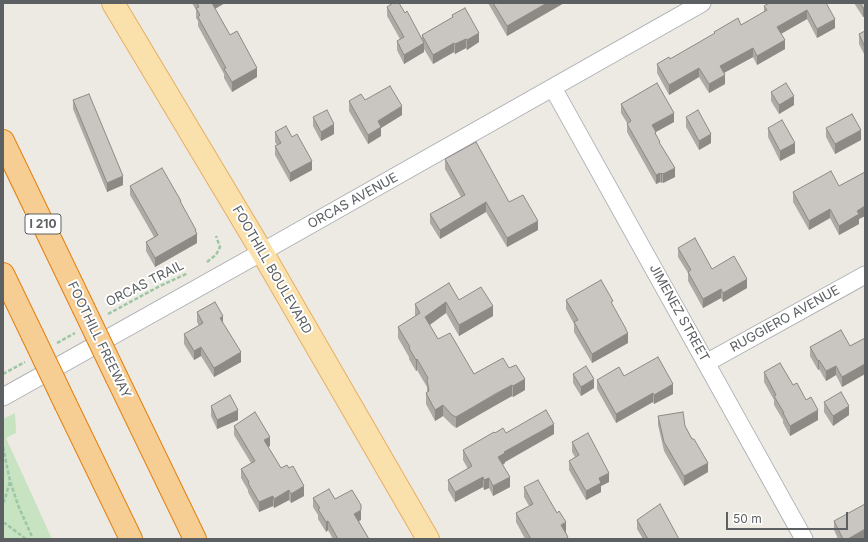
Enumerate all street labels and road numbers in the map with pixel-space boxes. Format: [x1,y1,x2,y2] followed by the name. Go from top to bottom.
[305,170,401,232] street label: ORCAS AVENUE
[229,203,315,337] street label: FOOTHILL BOULEVARD
[25,214,61,234] road number: I 210
[104,258,186,310] street label: ORCAS TRAIL
[646,262,712,364] street label: JIMENEZ STREET
[64,279,134,401] street label: FOOTHILL FREEWAY
[727,282,843,356] street label: RUGGIERO AVENUE

